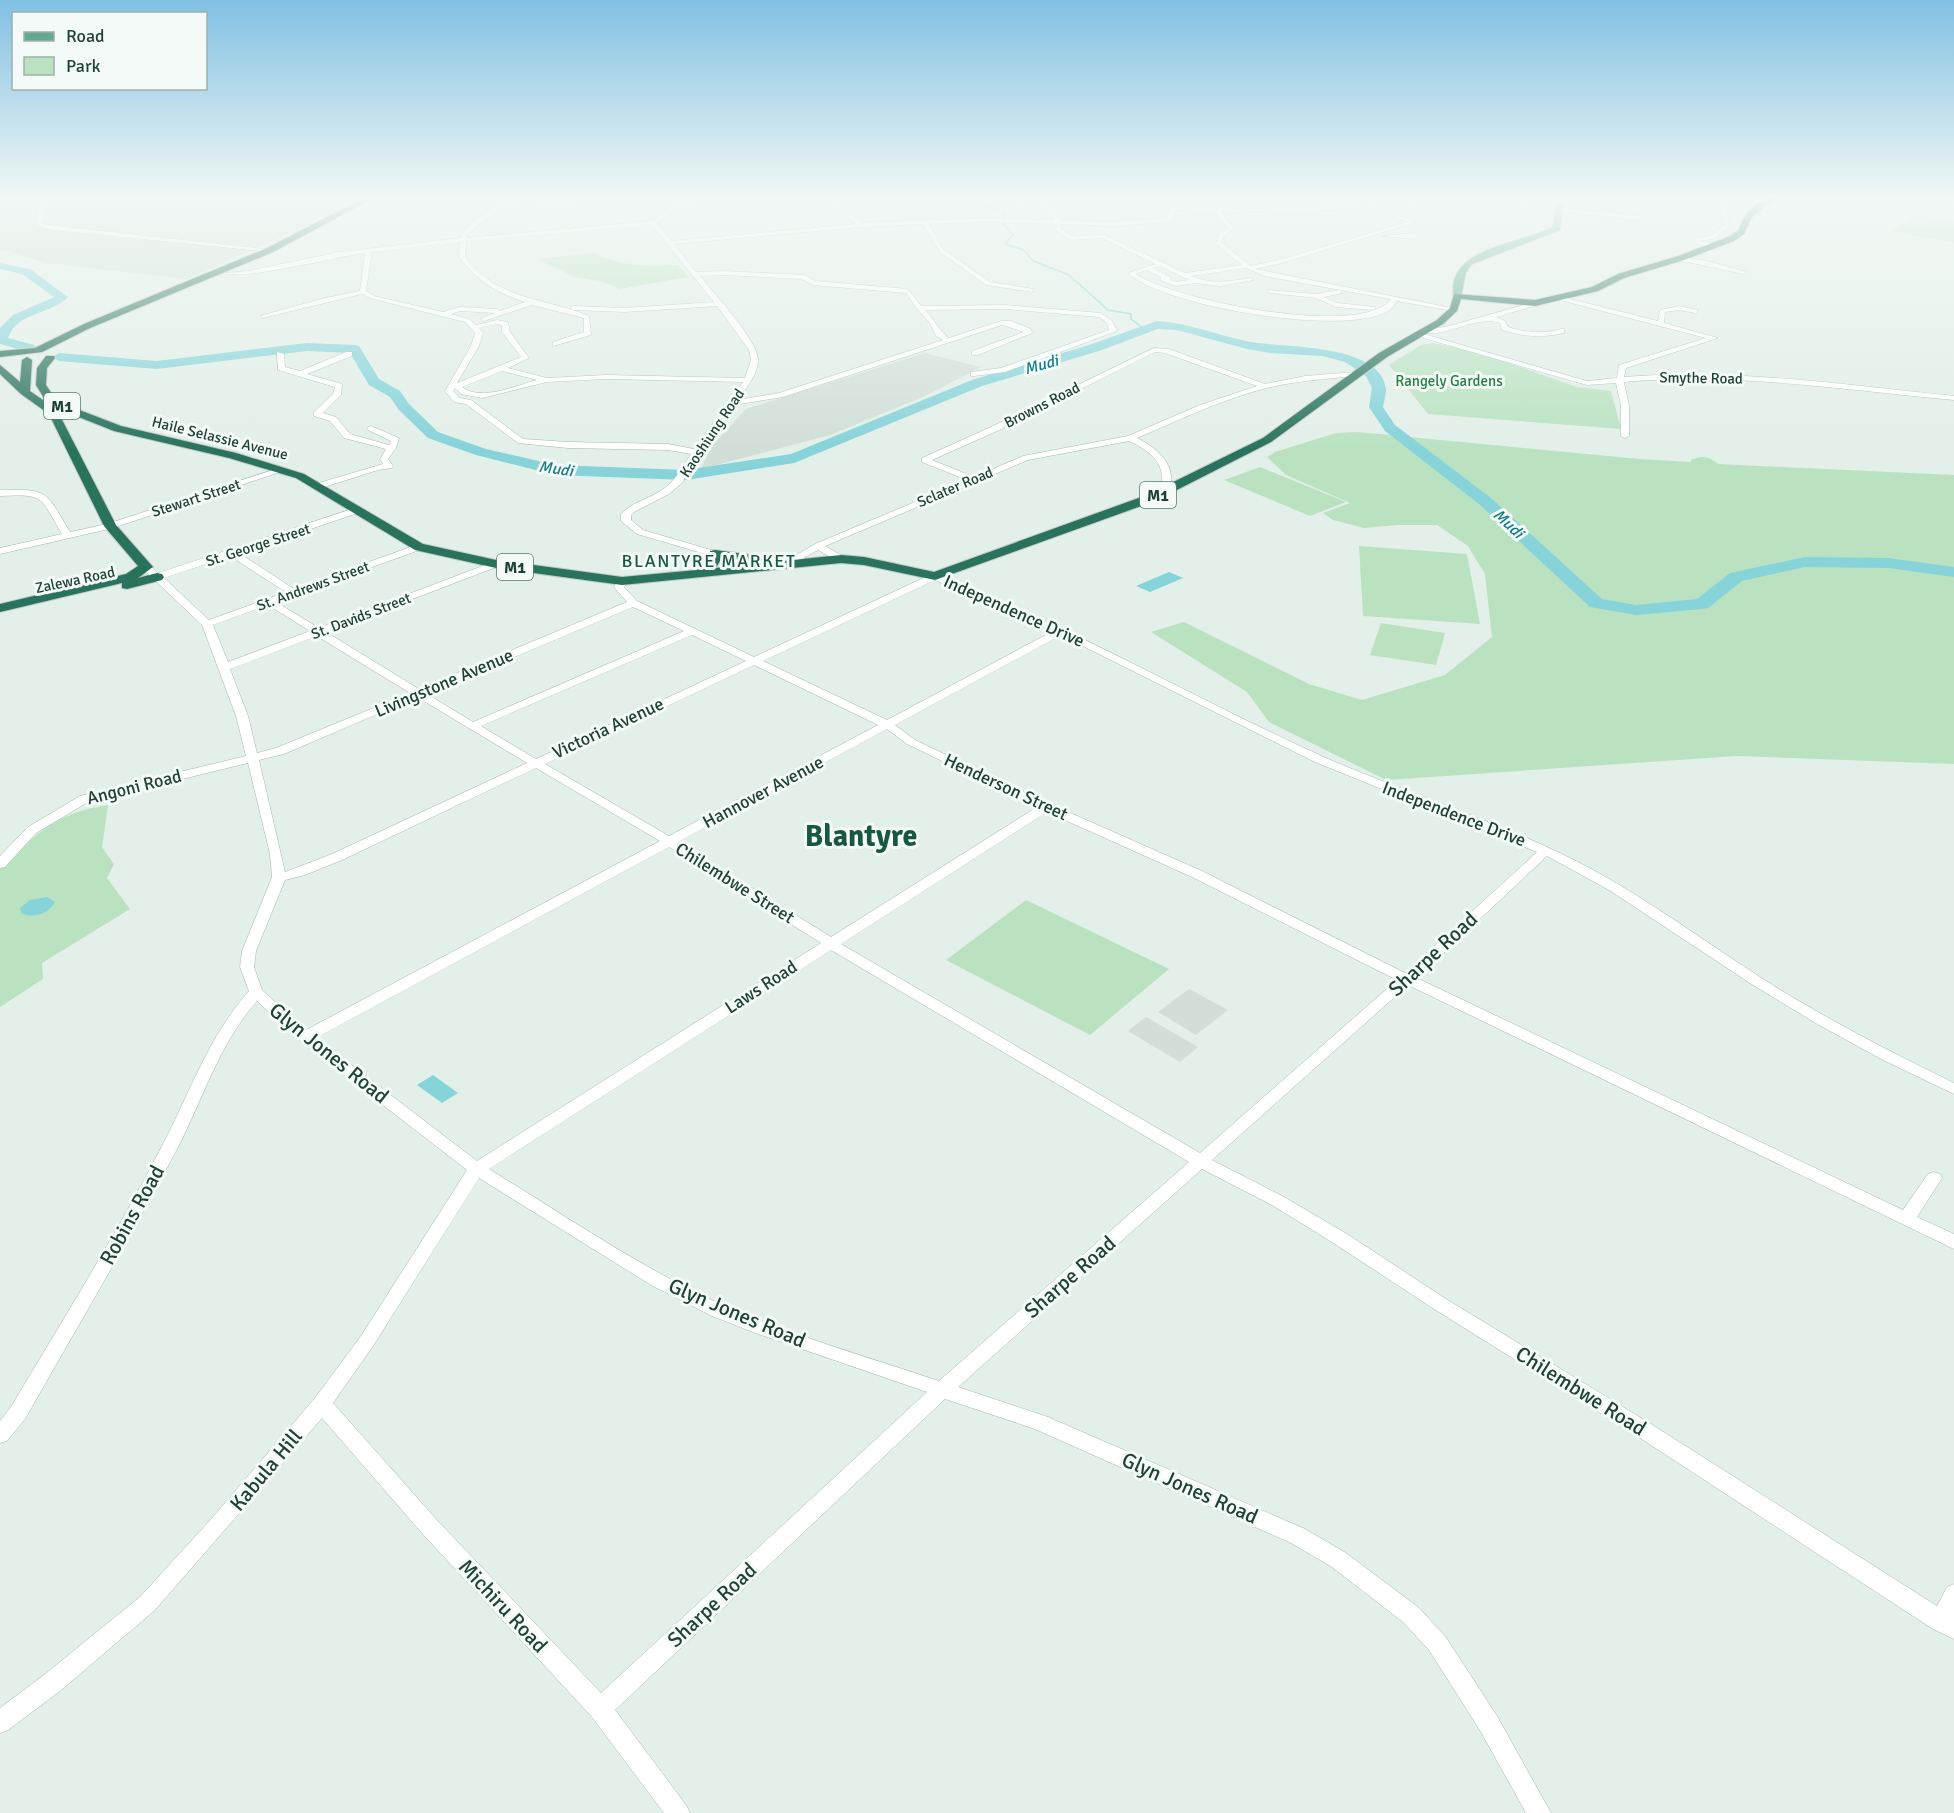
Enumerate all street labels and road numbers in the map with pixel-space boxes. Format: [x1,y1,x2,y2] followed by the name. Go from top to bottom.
[1659,368,1743,388] street label: Smythe Road
[1001,378,1083,432] street label: Browns Road
[676,385,748,481] street label: Kaoshiung Road
[44,393,80,419] road number: M1
[150,412,290,464] street label: Haile Selassie Avenue
[914,463,996,511] street label: Sclater Road
[149,475,243,521] street label: Stewart Street
[1140,482,1176,508] road number: M1
[203,520,313,570] street label: St. George Street
[497,554,533,580] road number: M1
[254,557,372,615] street label: St. Andrews Street
[33,563,117,597] street label: Zalewa Road
[940,570,1088,652] street label: Independence Drive
[309,589,413,643] street label: St. Davids Street
[371,644,517,722] street label: Livingstone Avenue
[549,693,667,763] street label: Victoria Avenue
[941,749,1071,825] street label: Henderson Street
[699,751,827,833] street label: Hannover Avenue
[84,765,184,809] street label: Angoni Road
[1379,776,1529,852] street label: Independence Drive
[671,838,799,928] street label: Chilembwe Street
[1383,906,1483,1002] street label: Sharpe Road
[721,956,801,1018] street label: Laws Road
[264,997,394,1109] street label: Glyn Jones Road
[94,1160,170,1270] street label: Robins Road
[1019,1230,1121,1324] street label: Sharpe Road
[665,1272,809,1354] street label: Glyn Jones Road
[1511,1340,1651,1442] street label: Chilembwe Road
[224,1424,308,1516] street label: Kabula Hill
[1118,1446,1262,1530] street label: Glyn Jones Road
[453,1554,553,1658] street label: Michiru Road
[662,1557,762,1653] street label: Sharpe Road

